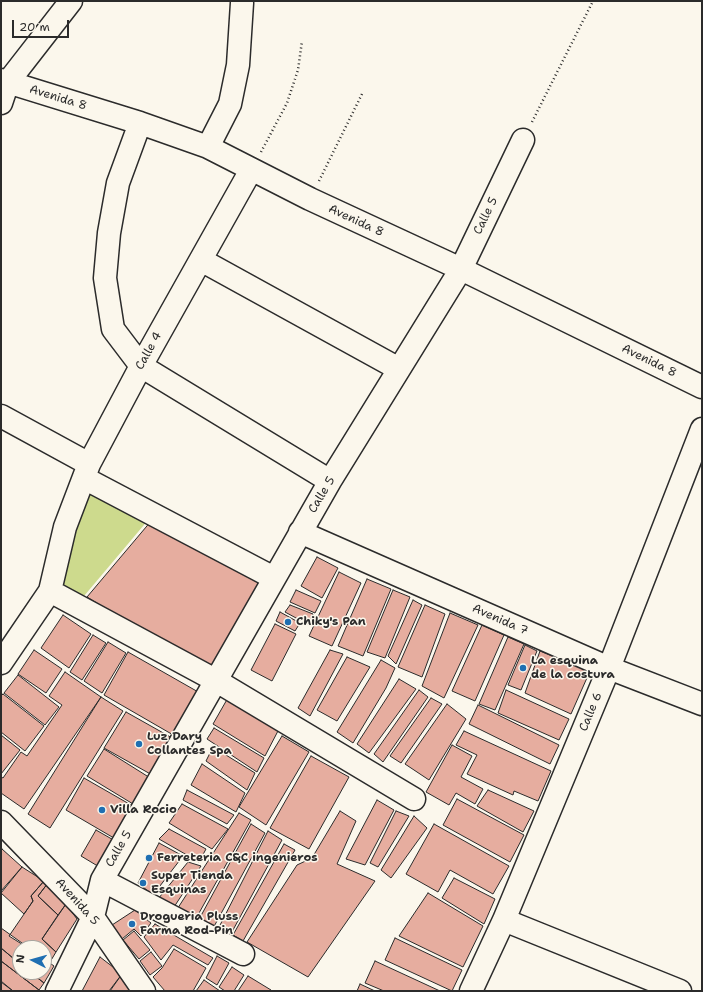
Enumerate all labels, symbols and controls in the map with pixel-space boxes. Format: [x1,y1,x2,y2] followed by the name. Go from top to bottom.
[14,12,71,38] scale bar
[19,19,50,35] text: 20 m
[27,82,89,114] street label: Avenida 8
[471,195,501,237] street label: Calle 5
[326,202,386,240] street label: Avenida 8
[133,330,165,372] street label: Calle 4
[619,341,679,381] street label: Avenida 8
[306,474,338,516] street label: Calle 5
[470,601,530,639] street label: Avenida 7
[296,615,366,629] place label: Chiky's Pan
[283,617,293,627] marker: Chiky's Pan
[531,654,615,682] place label: La esquina de la costura
[518,663,528,673] marker: La esquina de la costura
[576,690,606,734] street label: Calle 6
[147,730,232,758] place label: Luz Dary Collantes Spa
[134,739,144,749] marker: Luz Dary Collantes Spa
[110,803,177,817] place label: Villa Rocio
[97,805,107,815] marker: Villa Rocio
[103,828,135,870] street label: Calle 5
[157,851,318,865] place label: Ferreteria C&C ingenieros
[144,853,154,863] marker: Ferreteria C&C ingenieros
[151,869,233,897] place label: Super Tienda Esquinas
[52,875,102,929] street label: Avenida 5
[138,878,148,888] marker: Super Tienda Esquinas
[140,910,238,938] place label: Drogueria Pluss Farma Rod-Pin
[127,919,137,929] marker: Drogueria Pluss Farma Rod-Pin
[12,940,52,980] north arrow
[13,954,28,964] text: N

